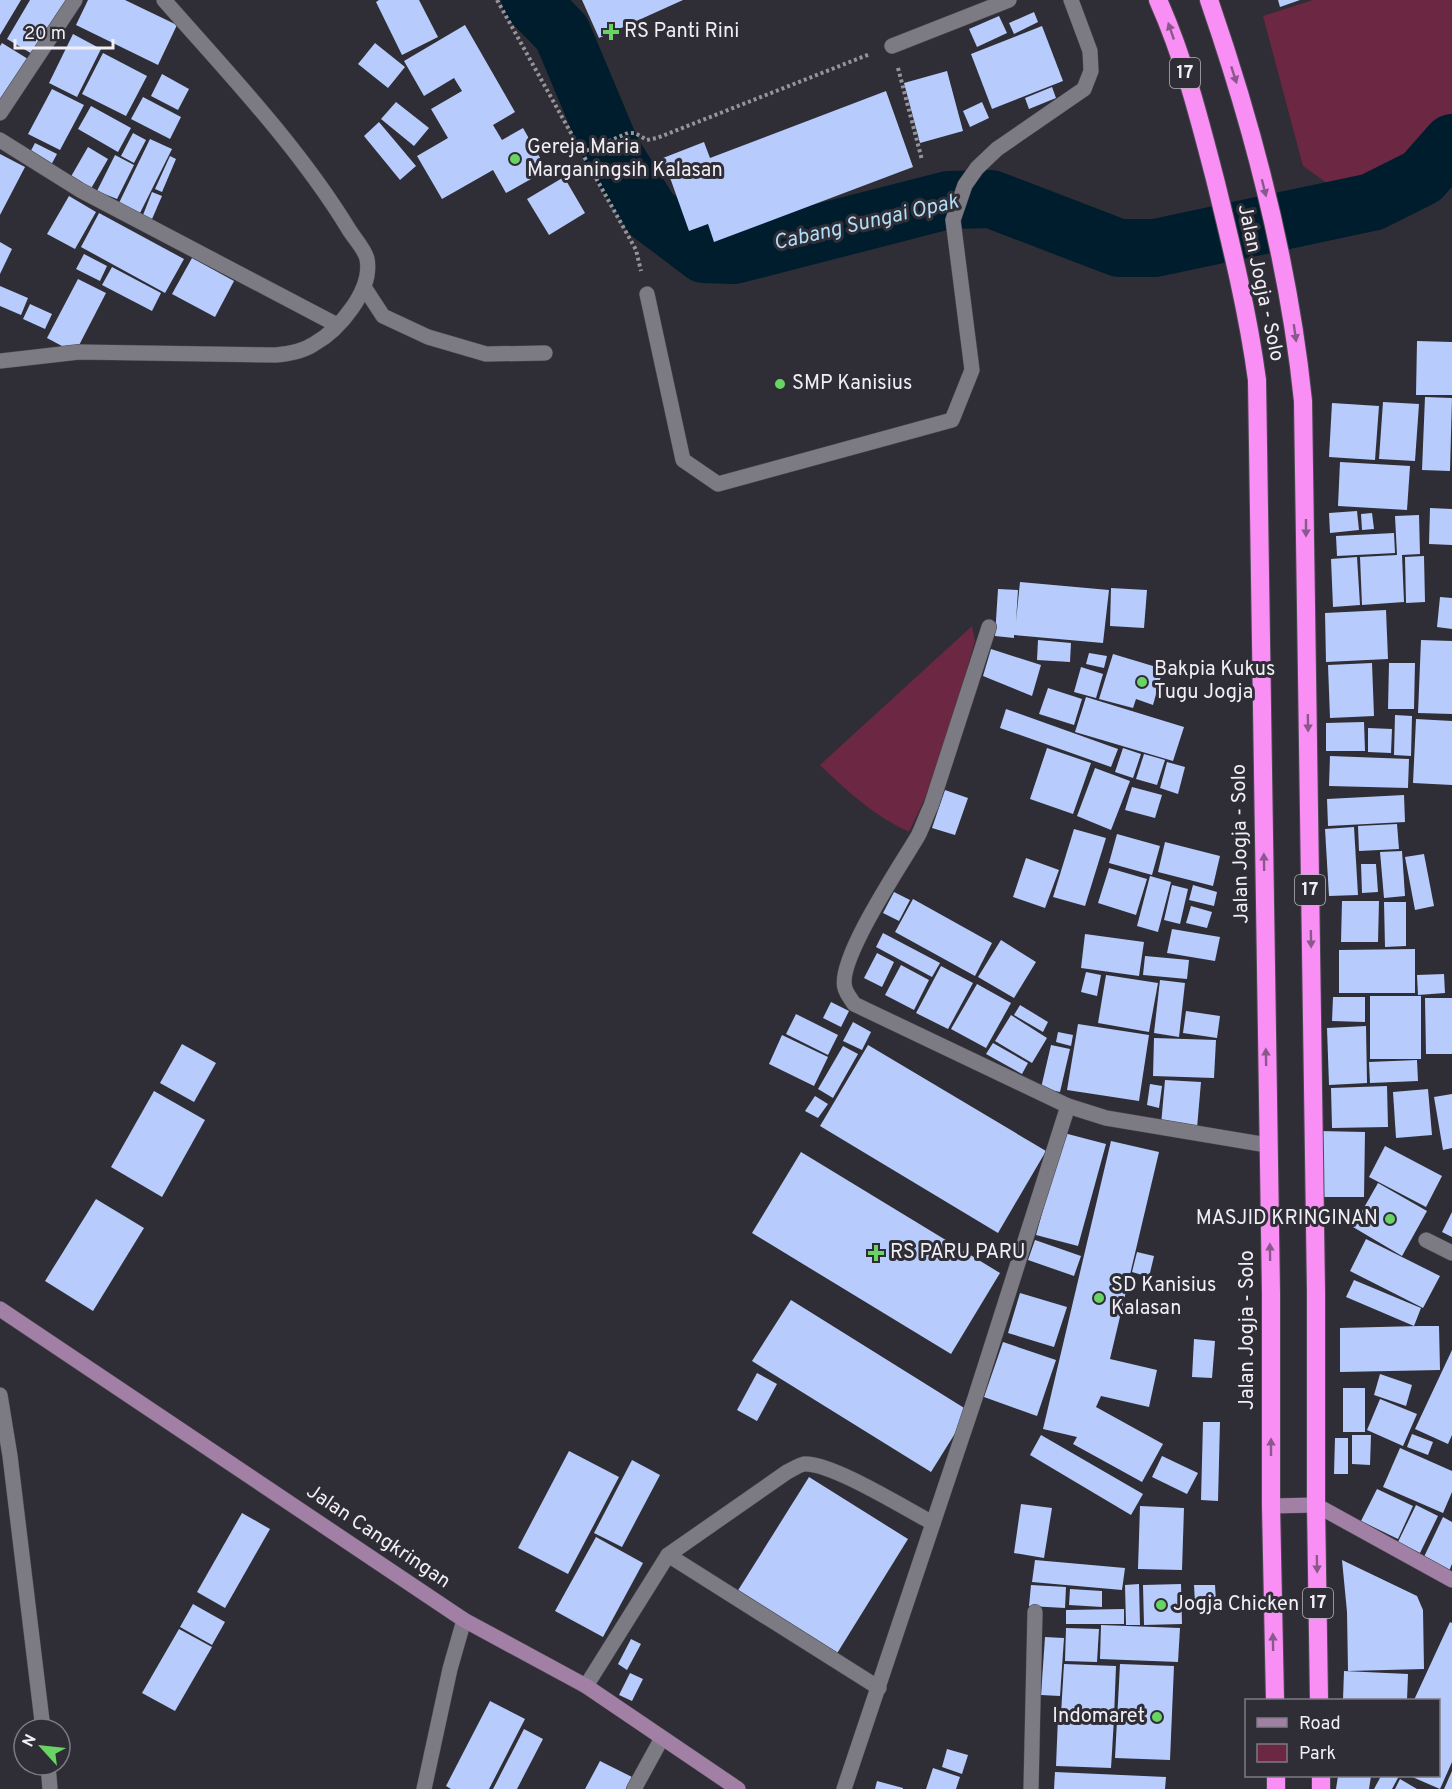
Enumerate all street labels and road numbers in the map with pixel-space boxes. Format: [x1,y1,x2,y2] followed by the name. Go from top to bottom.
[1170,58,1200,88] road number: 17
[1231,202,1289,364] street label: Jalan Jogja - Solo
[1227,764,1255,924] street label: Jalan Jogja - Solo
[1295,875,1325,905] road number: 17
[1235,1250,1261,1410] street label: Jalan Jogja - Solo
[301,1479,455,1595] street label: Jalan Cangkringan
[1303,1588,1333,1618] road number: 17

